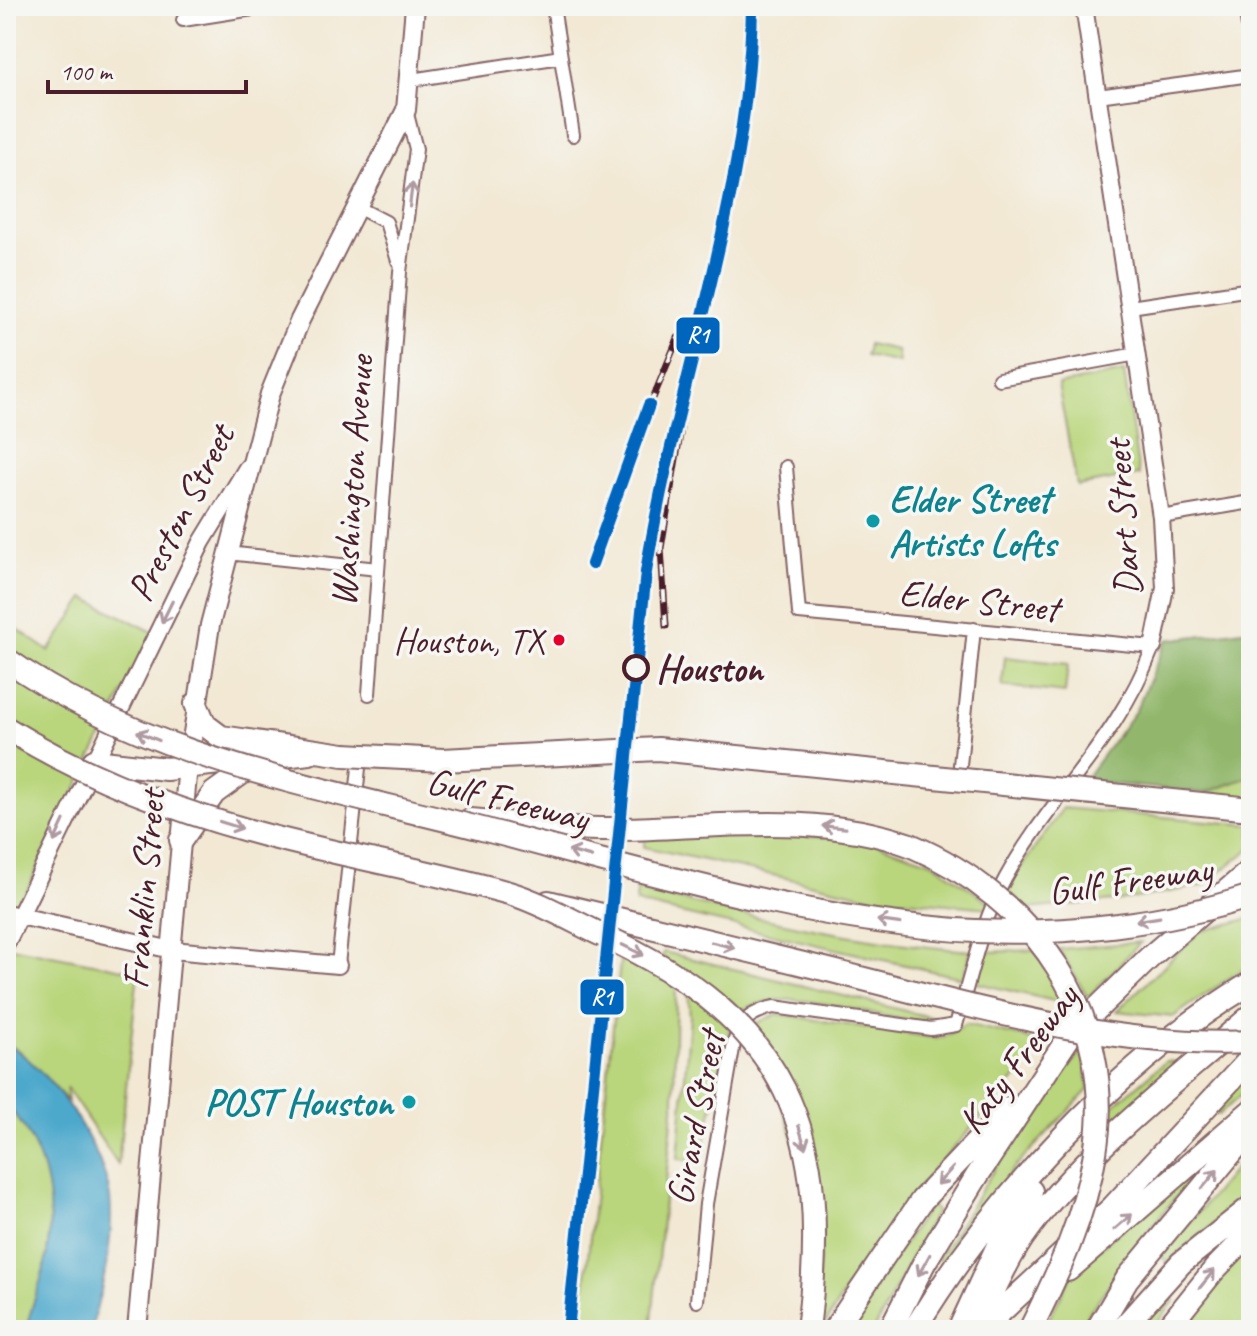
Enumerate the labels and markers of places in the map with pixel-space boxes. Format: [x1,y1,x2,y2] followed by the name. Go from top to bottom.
[889,476,1059,567] place label: Elder Street Artists Lofts
[864,512,882,530] marker: Elder Street Artists Lofts
[393,618,547,664] place label: Houston, TX
[551,632,567,648] marker: Houston, TX
[656,645,765,692] place label: Houston
[623,655,649,681] marker: Houston
[205,1079,396,1126] place label: POST Houston
[400,1093,418,1111] marker: POST Houston

